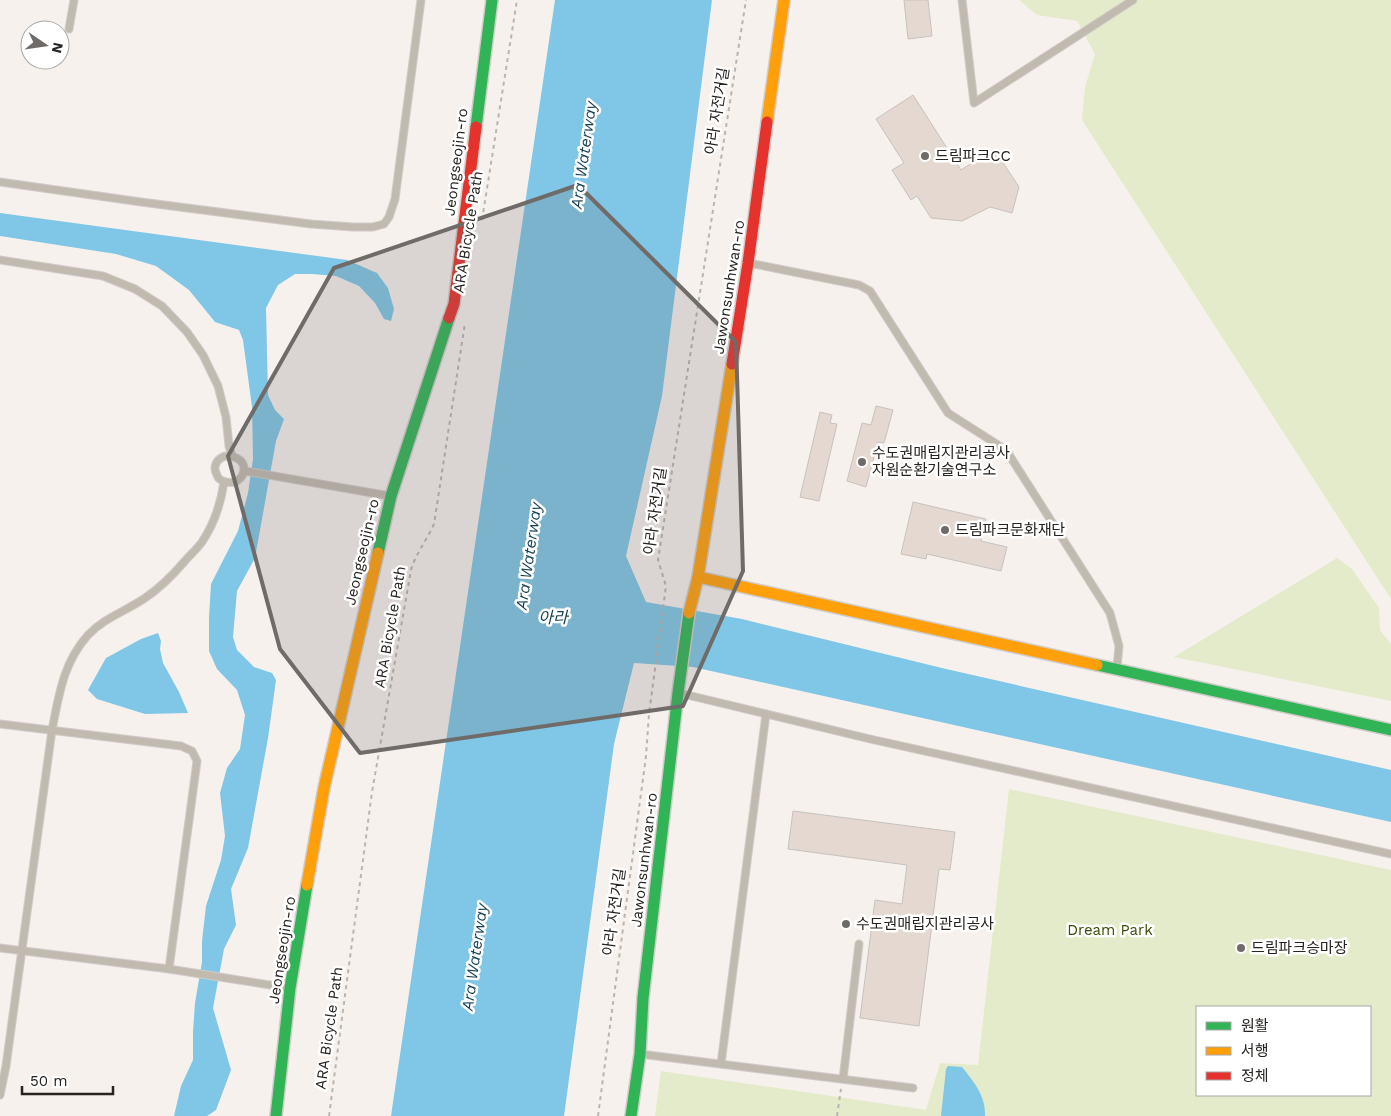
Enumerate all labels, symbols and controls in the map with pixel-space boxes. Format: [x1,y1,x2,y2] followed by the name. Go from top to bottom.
[20,20,70,70] north arrow
[49,41,67,55] text: N
[701,66,733,156] street label: 아라 자전거길
[566,99,601,211] water label: Ara Waterway
[440,107,472,217] street label: Jeongseojin-ro
[935,147,1011,165] place label: 드림파크CC
[919,150,931,162] marker: 드림파크CC
[449,170,487,294] street label: ARA Bicycle Path
[710,219,748,355] street label: Jawonsunhwan-ro
[872,444,1010,479] place label: 수도권매립지관리공사 자원순환기술연구소
[856,456,868,468] marker: 수도권매립지관리공사 자원순환기술연구소
[640,466,670,556] street label: 아라 자전거길
[341,497,383,607] street label: Jeongseojin-ro
[511,500,546,612] water label: Ara Waterway
[955,521,1066,539] place label: 드림파크문화재단
[939,524,951,536] marker: 드림파크문화재단
[370,565,410,689] street label: ARA Bicycle Path
[538,608,570,627] water label: 아라
[627,792,661,928] street label: Jawonsunhwan-ro
[599,867,629,957] street label: 아라 자전거길
[265,895,299,1005] street label: Jeongseojin-ro
[457,901,492,1013] water label: Ara Waterway
[856,915,994,933] place label: 수도권매립지관리공사
[840,918,852,930] marker: 수도권매립지관리공사
[1067,921,1153,939] park label: Dream Park
[1251,939,1348,957] place label: 드림파크승마장
[1235,942,1247,954] marker: 드림파크승마장
[311,966,347,1090] street label: ARA Bicycle Path
[1196,1006,1371,1096] legend
[1241,1017,1269,1035] text: 원활
[1241,1042,1269,1060] text: 서행
[22,1064,114,1096] scale bar
[1241,1067,1269,1085] text: 정체
[30,1072,67,1090] text: 50 m

